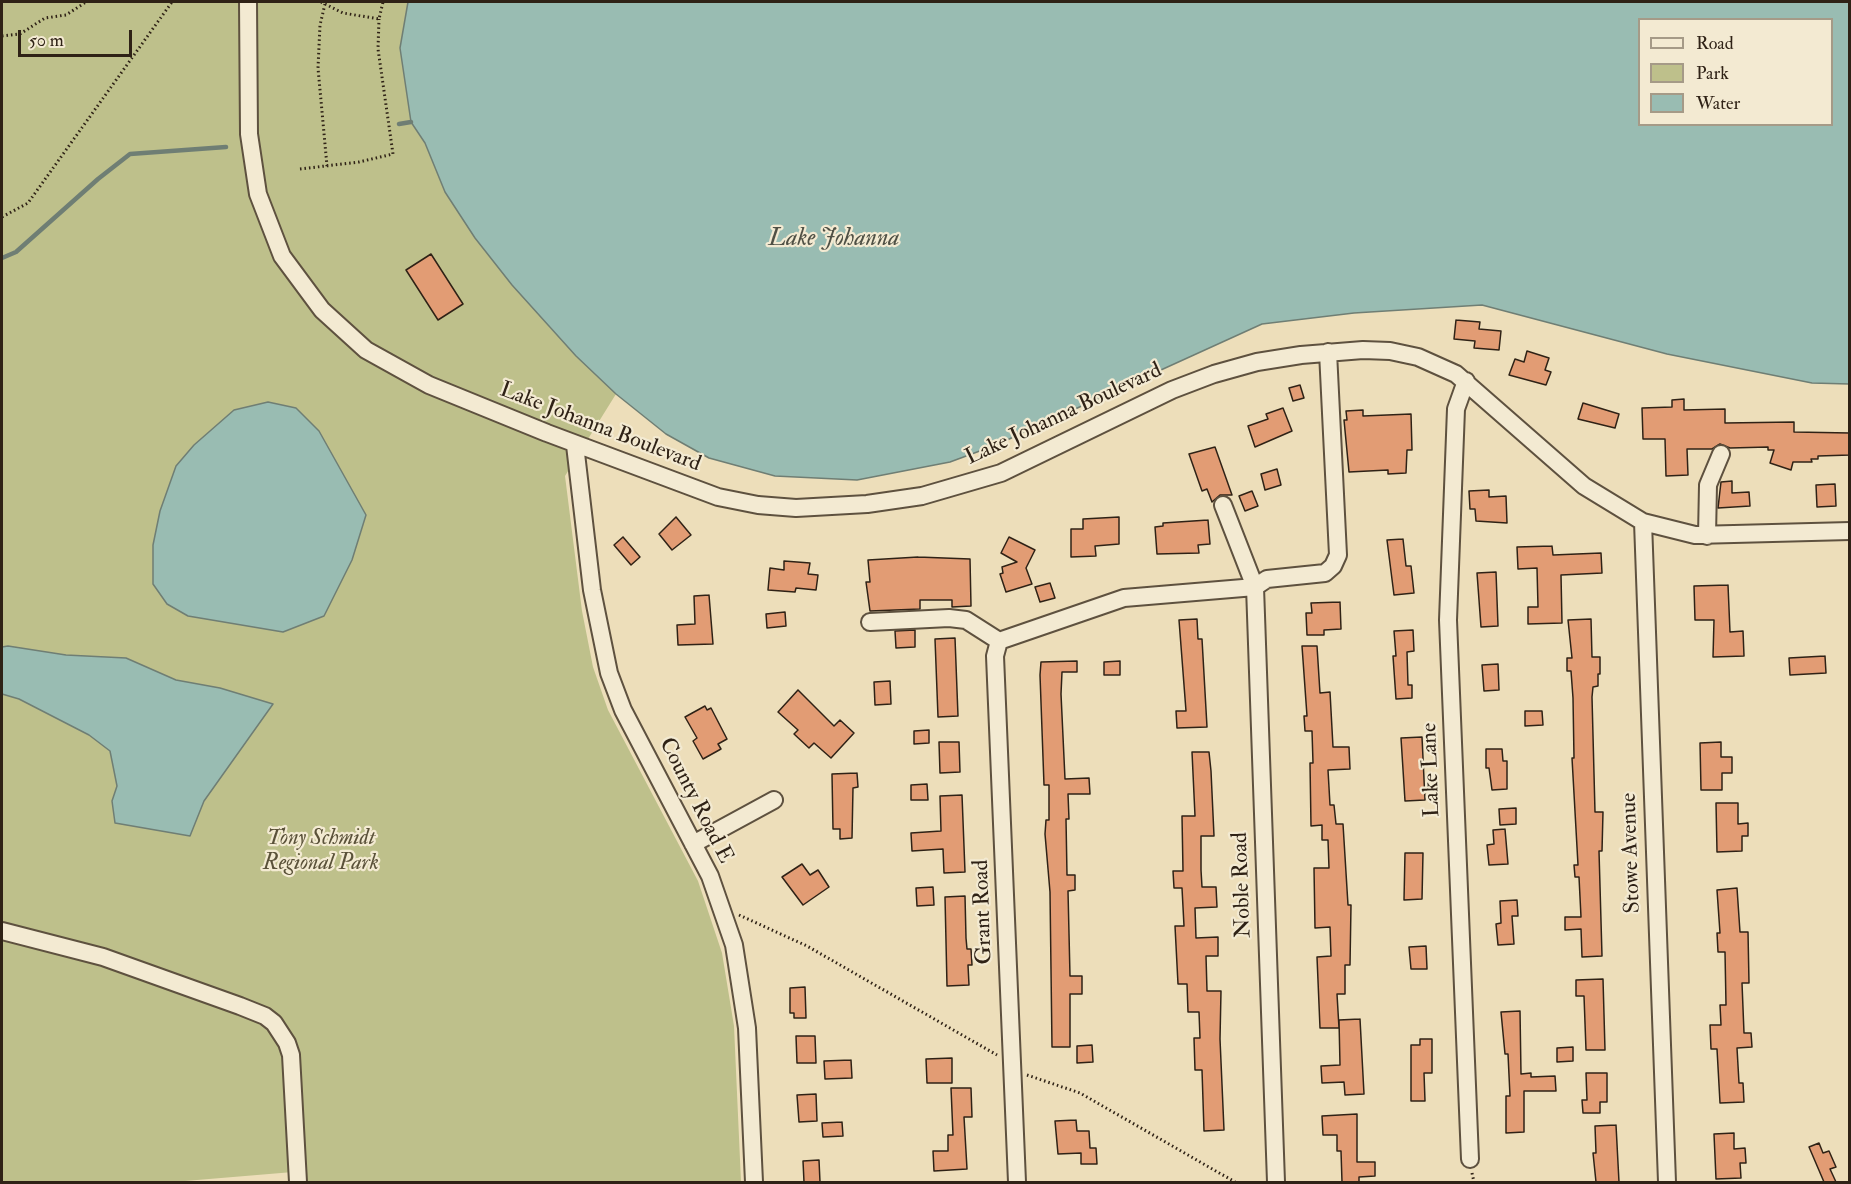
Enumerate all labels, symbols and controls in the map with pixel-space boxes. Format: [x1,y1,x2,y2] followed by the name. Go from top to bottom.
[21,18,135,56] scale bar
[1638,18,1833,126] legend
[29,29,64,52] text: 50 m
[1696,32,1734,55] text: Road
[1696,62,1729,85] text: Park
[1696,92,1740,115] text: Water
[769,226,899,254] water label: Lake Johanna
[962,358,1166,472] street label: Lake Johanna Boulevard
[496,377,704,479] street label: Lake Johanna Boulevard
[1417,722,1447,818] street label: Lake Lane
[652,734,738,868] street label: County Road E
[1617,792,1647,914] street label: Stowe Avenue
[263,826,379,878] park label: Tony Schmidt Regional Park
[1228,832,1258,938] street label: Noble Road
[969,859,999,965] street label: Grant Road

